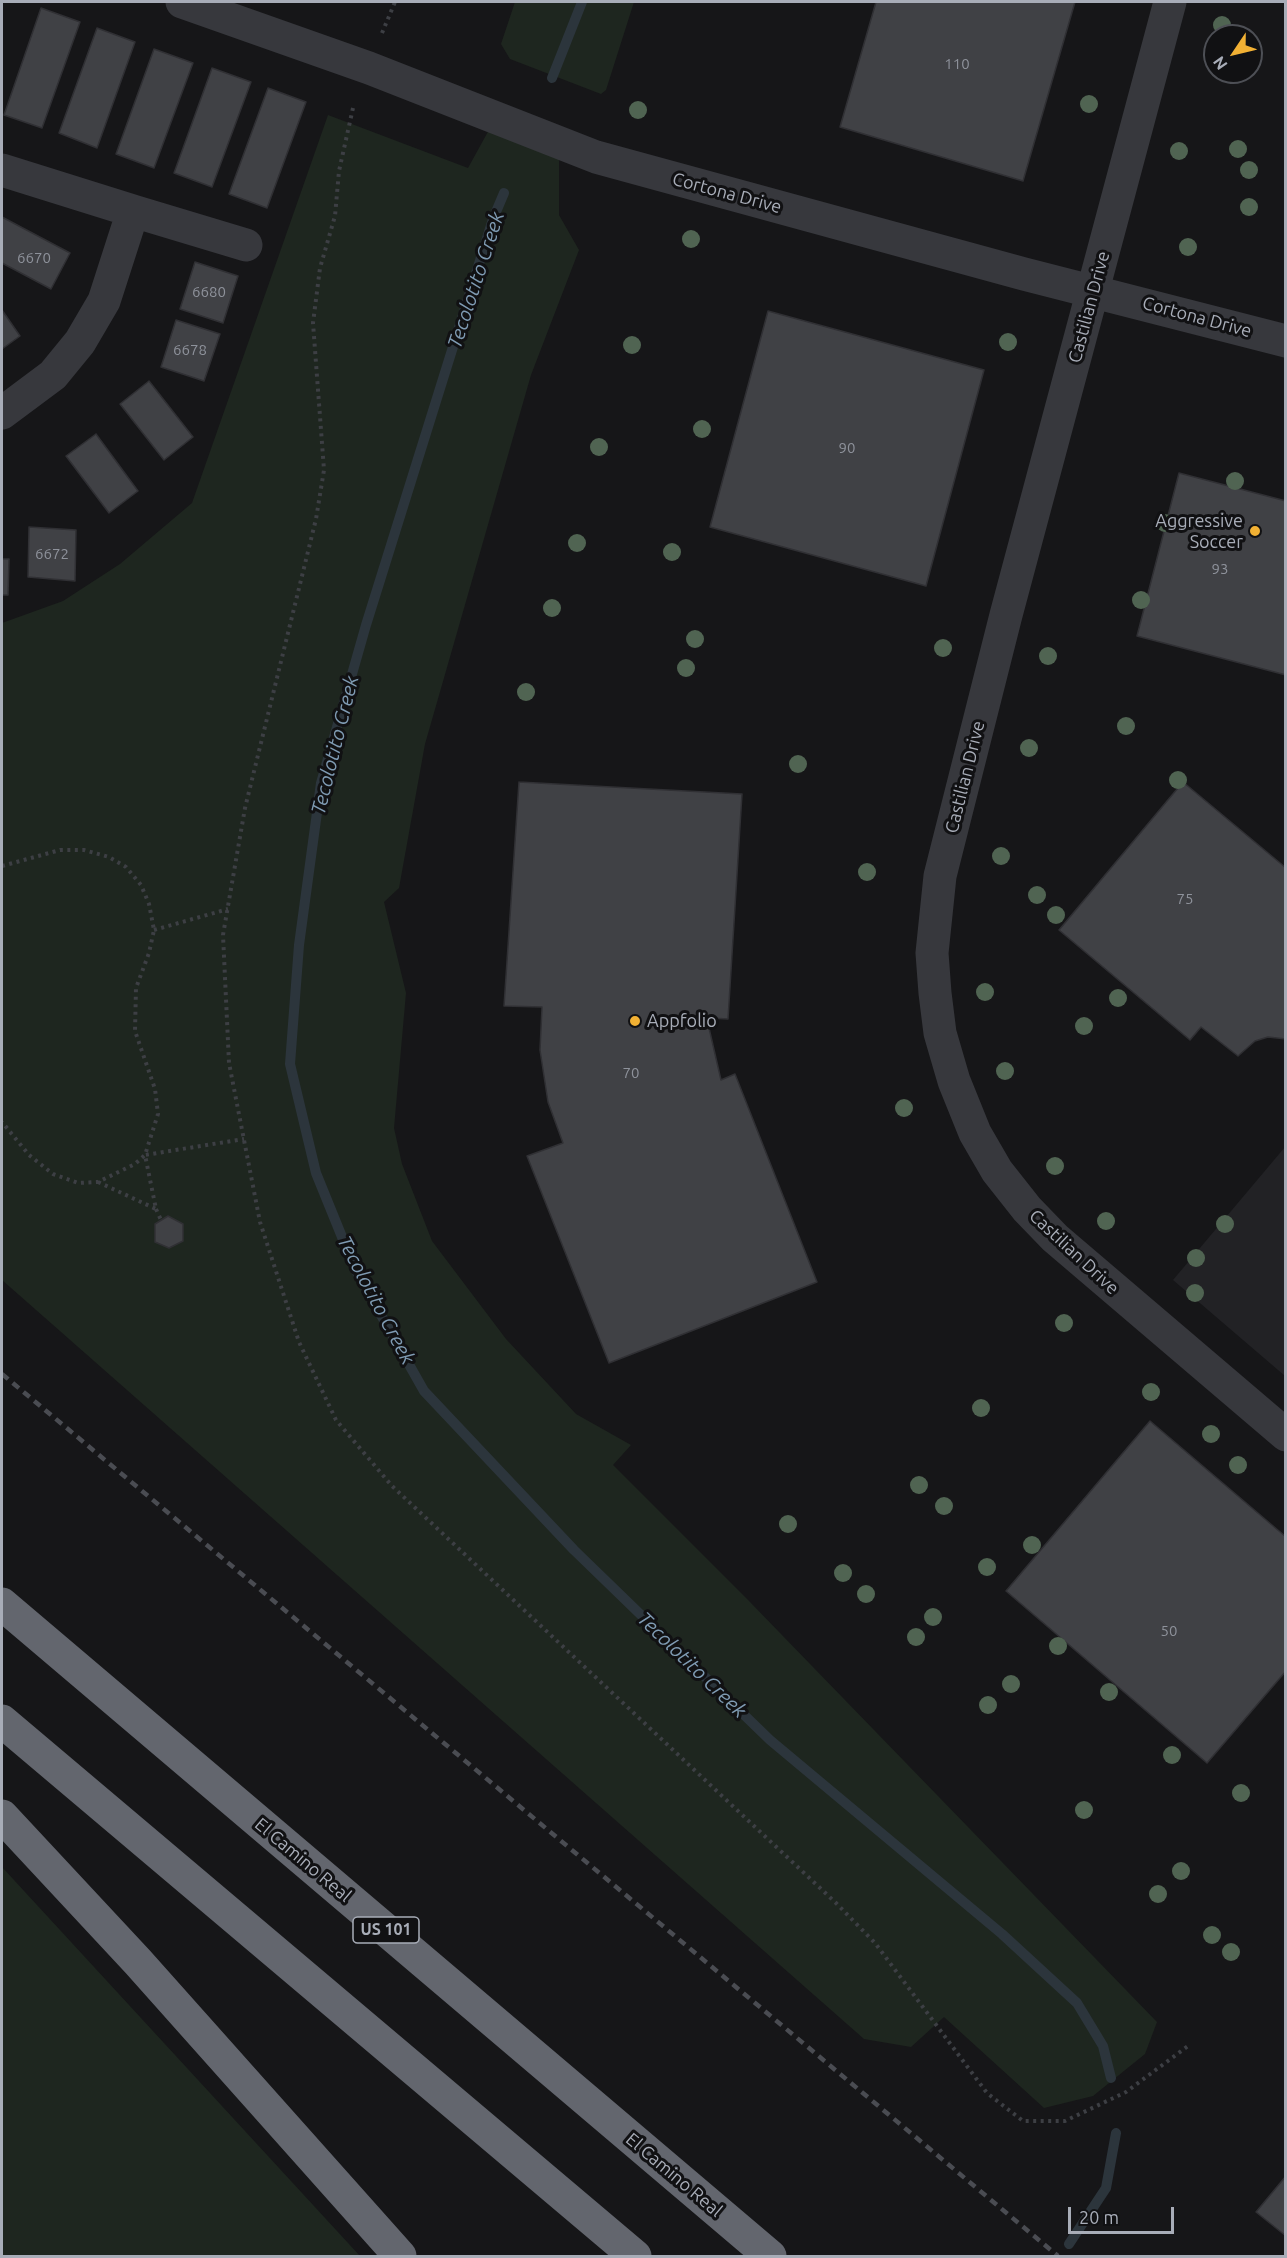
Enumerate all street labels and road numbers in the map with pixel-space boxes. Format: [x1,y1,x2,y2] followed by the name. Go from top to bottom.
[670,168,784,218] street label: Cortona Drive
[1064,249,1114,365] street label: Castilian Drive
[1140,292,1254,342] street label: Cortona Drive
[941,719,989,835] street label: Castilian Drive
[1025,1205,1123,1299] street label: Castilian Drive
[250,1813,356,1907] street label: El Camino Real
[353,1917,419,1943] road number: US 101
[621,2128,727,2222] street label: El Camino Real

